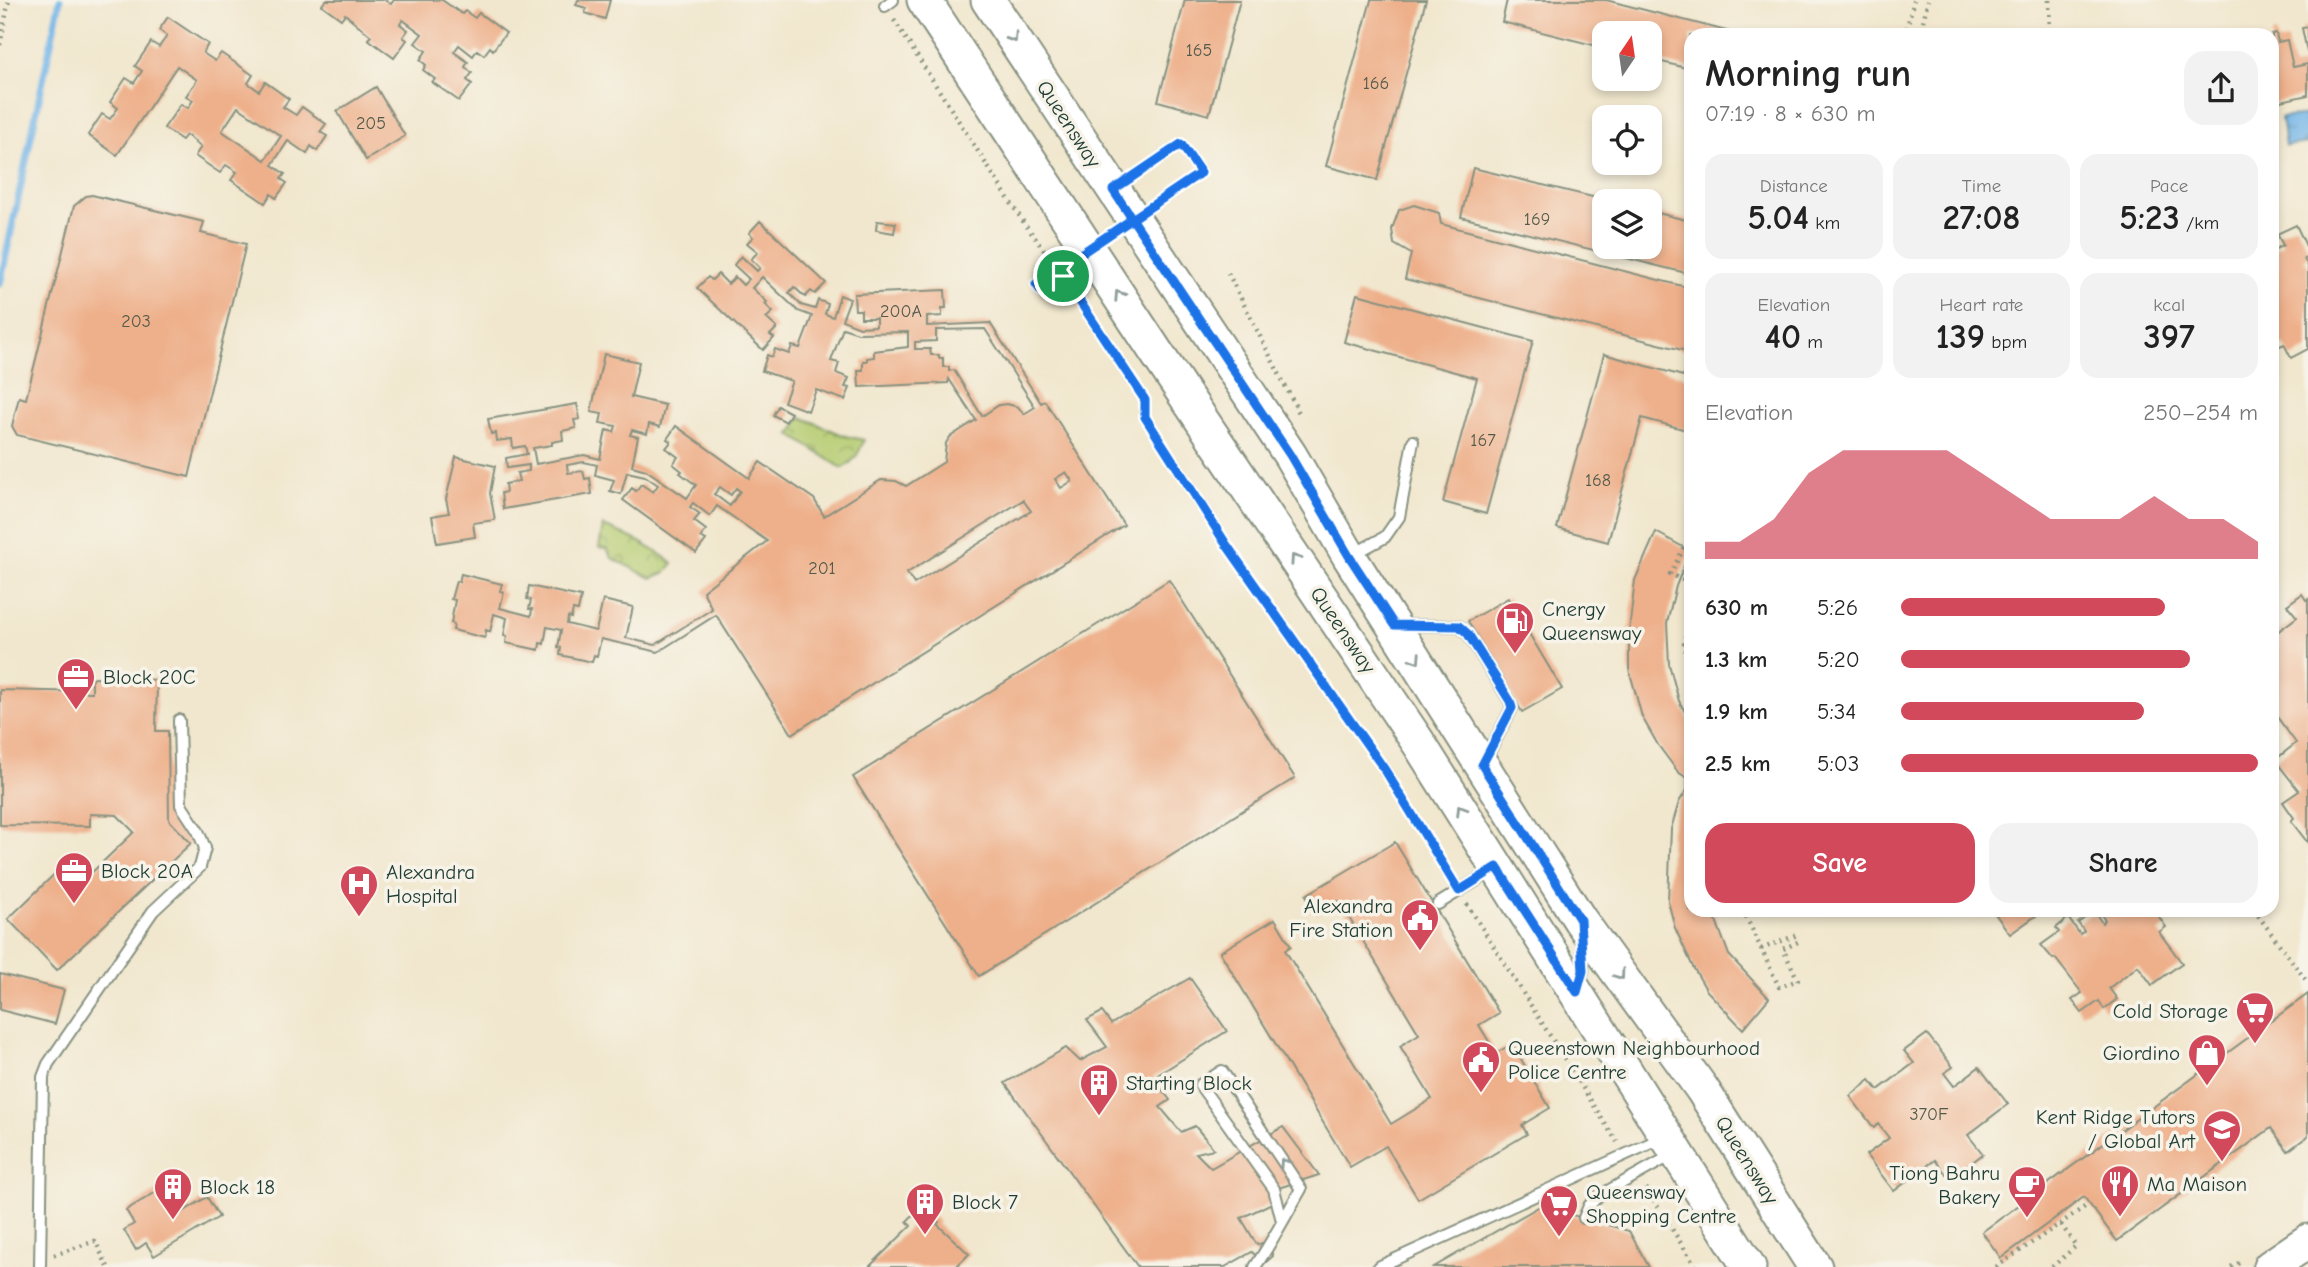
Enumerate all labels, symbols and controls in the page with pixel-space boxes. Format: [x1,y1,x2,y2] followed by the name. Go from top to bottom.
[1592,21,1662,91] north arrow
[1592,21,1662,259] map controls
[1005,30,1018,43] one-way arrow
[1186,40,1212,61] house number: 165
[2184,51,2258,125] button: share
[1705,52,1911,96] text: Morning run
[1363,73,1389,94] house number: 166
[1032,76,1106,173] street label: Queensway
[1705,100,1875,127] text: 07:19 · 8 × 630 m
[1592,105,1662,175] button: locate
[356,113,386,134] house number: 205
[1760,175,1828,197] text: Distance
[1962,175,2001,197] text: Time
[2150,175,2188,197] text: Pace
[1592,189,1662,259] button: layers
[1748,197,1809,238] text: 5.04
[1942,197,2021,238] text: 27:08
[2119,197,2180,238] text: 5:23
[1524,209,1550,230] house number: 169
[1809,212,1840,234] text: km
[2180,212,2219,234] text: /km
[1033,246,1093,306] pin
[1044,257,1082,295] icon: arrive
[1114,290,1127,303] one-way arrow
[1757,294,1830,316] text: Elevation
[1940,294,2023,316] text: Heart rate
[2153,294,2185,316] text: kcal
[880,301,922,322] house number: 200A
[121,311,151,332] house number: 203
[1765,316,1801,357] text: 40
[1936,316,1985,357] text: 139
[2144,316,2195,357] text: 397
[1801,331,1823,353] text: m
[1985,331,2027,353] text: bpm
[1705,399,1793,426] text: Elevation
[2143,399,2258,426] text: 250–254 m
[1470,430,1496,451] house number: 167
[1585,470,1611,491] house number: 168
[1290,553,1303,566] one-way arrow
[808,558,836,579] house number: 201
[1305,582,1381,678] street label: Queensway
[1705,594,1768,621] text: 630 m
[1817,594,1858,621] text: 5:26
[1542,597,1642,645] place label: Cnergy Queensway
[1494,600,1536,655] fuel station icon: Cnergy Queensway
[1705,646,1767,673] text: 1.3 km
[1817,646,1860,673] text: 5:20
[1407,651,1420,664] one-way arrow
[55,656,97,711] office icon: Block 20C
[103,665,196,689] place label: Block 20C
[1705,698,1768,725] text: 1.9 km
[1817,698,1856,725] text: 5:34
[1705,750,1771,777] text: 2.5 km
[1817,750,1859,777] text: 5:03
[1456,804,1469,817] one-way arrow
[1705,823,1975,903] button: Save
[1989,823,2258,903] button: Share
[53,850,95,905] office icon: Block 20A
[101,859,193,883] place label: Block 20A
[386,860,475,908] place label: Alexandra Hospital
[338,863,380,918] hospital icon: Alexandra Hospital
[1289,894,1393,942] place label: Alexandra Fire Station
[1399,897,1441,952] public building icon: Alexandra Fire Station
[1612,968,1625,980] one-way arrow
[2234,990,2276,1045] supermarket icon: Cold Storage
[2113,999,2228,1023] place label: Cold Storage
[2186,1032,2228,1087] shop icon: Giordino
[1508,1036,1760,1084] place label: Queenstown Neighbourhood Police Centre
[1460,1039,1502,1094] public building icon: Queenstown Neighbourhood Police Centre
[2103,1041,2180,1065] place label: Giordino
[1078,1062,1120,1117] building icon: Starting Block
[1126,1071,1252,1095] place label: Starting Block
[1910,1104,1949,1125] house number: 370F
[2036,1105,2196,1153] place label: Kent Ridge Tutors / Global Art
[2201,1108,2243,1163] school or university icon: Kent Ridge Tutors / Global Art
[1710,1111,1784,1209] street label: Queensway
[1279,1158,1292,1171] one-way arrow
[1889,1161,2001,1209] place label: Tiong Bahru Bakery
[2099,1163,2141,1218] restaurant icon: Ma Maison
[2006,1164,2048,1219] cafe icon: Tiong Bahru Bakery
[152,1166,194,1221] building icon: Block 18
[2147,1172,2247,1196] place label: Ma Maison
[200,1175,275,1199] place label: Block 18
[1586,1180,1736,1228] place label: Queensway Shopping Centre
[904,1181,946,1236] building icon: Block 7
[1538,1183,1580,1238] supermarket icon: Queensway Shopping Centre
[952,1190,1018,1214] place label: Block 7

